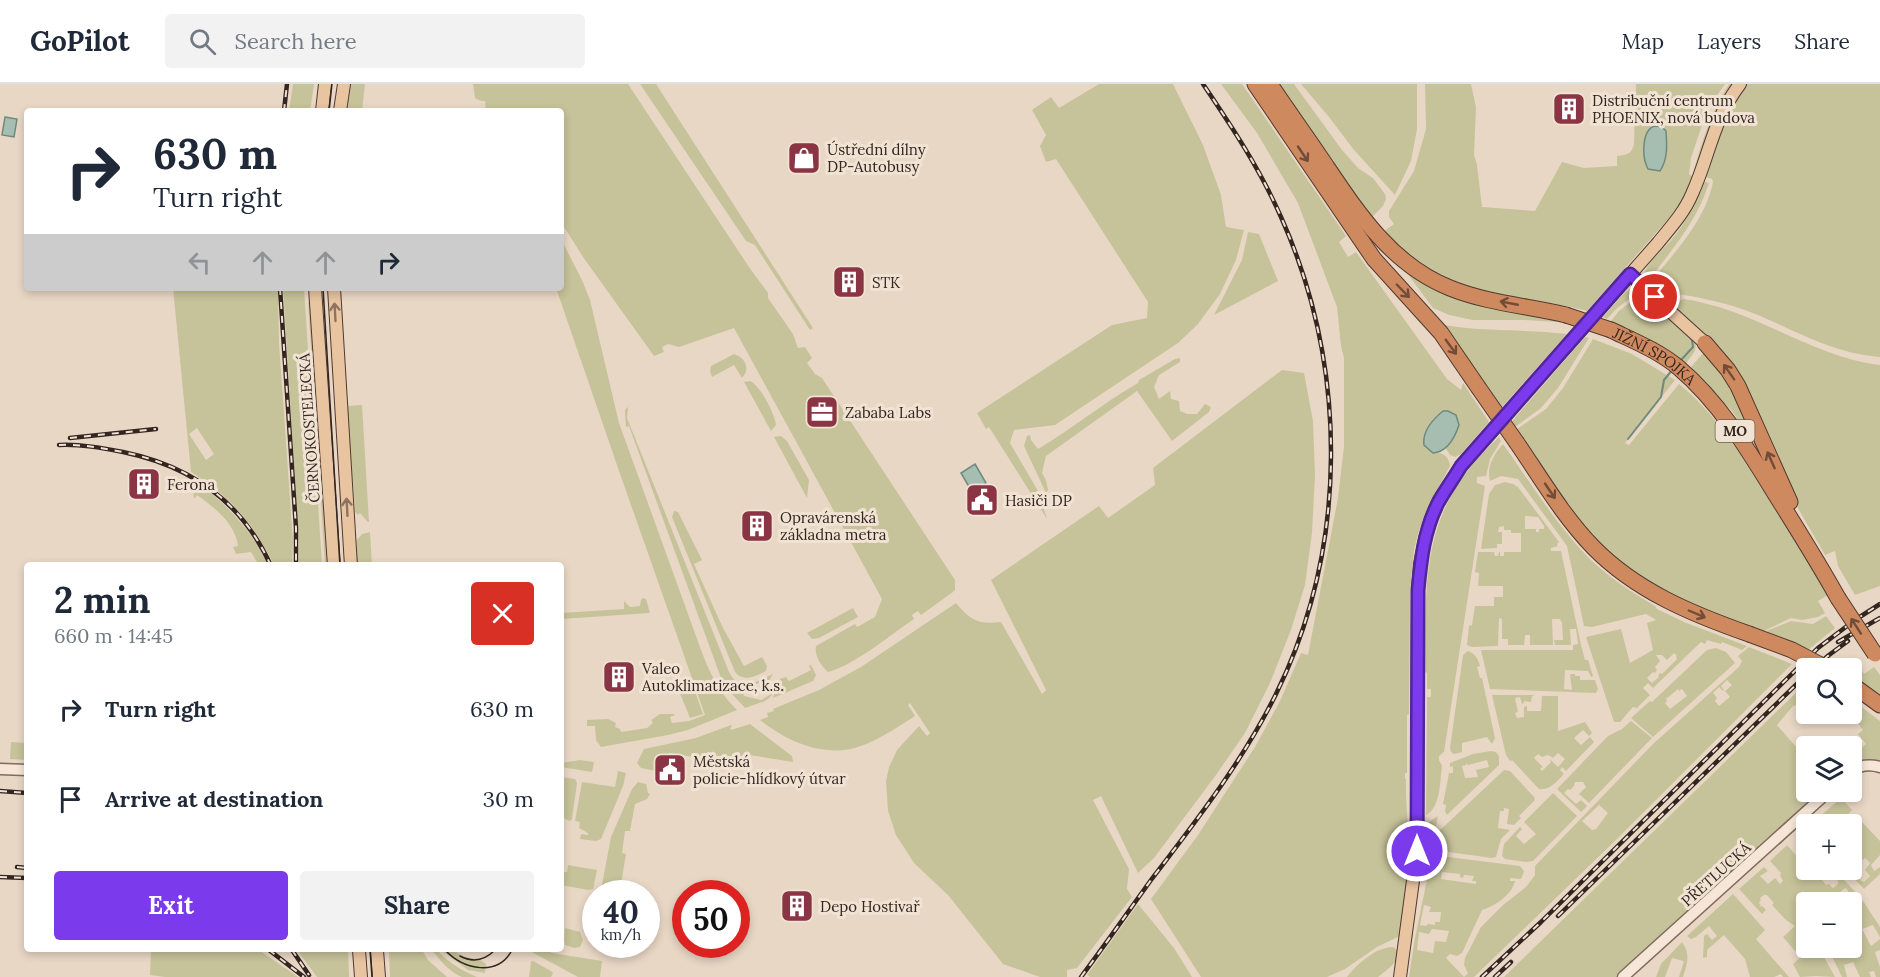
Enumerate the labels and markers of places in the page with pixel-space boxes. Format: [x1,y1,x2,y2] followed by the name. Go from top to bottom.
[1551,91,1587,127] building icon: Distribuční centrum PHOENIX, nová budova
[1592,91,1755,127] place label: Distribuční centrum PHOENIX, nová budova
[786,140,822,176] shop icon: Ústřední dílny DP-Autobusy
[827,140,926,176] place label: Ústřední dílny DP-Autobusy
[831,264,867,300] building icon: STK
[1629,271,1680,322] pin
[872,273,901,292] place label: STK
[804,394,840,430] office icon: Zababa Labs
[845,403,931,422] place label: Zababa Labs
[126,466,162,502] building icon: Ferona
[167,475,215,494] place label: Ferona
[964,482,1000,518] public building icon: Hasiči DP
[1005,491,1072,510] place label: Hasiči DP
[739,508,775,544] building icon: Opravárenská základna metra
[780,508,887,544] place label: Opravárenská základna metra
[601,659,637,695] building icon: Valeo Autoklimatizace, k.s.
[641,659,784,695] place label: Valeo Autoklimatizace, k.s.
[652,752,688,788] public building icon: Městská policie-hlídkový útvar
[693,752,846,788] place label: Městská policie-hlídkový útvar
[779,888,815,924] building icon: Depo Hostivař
[820,897,920,916] place label: Depo Hostivař

